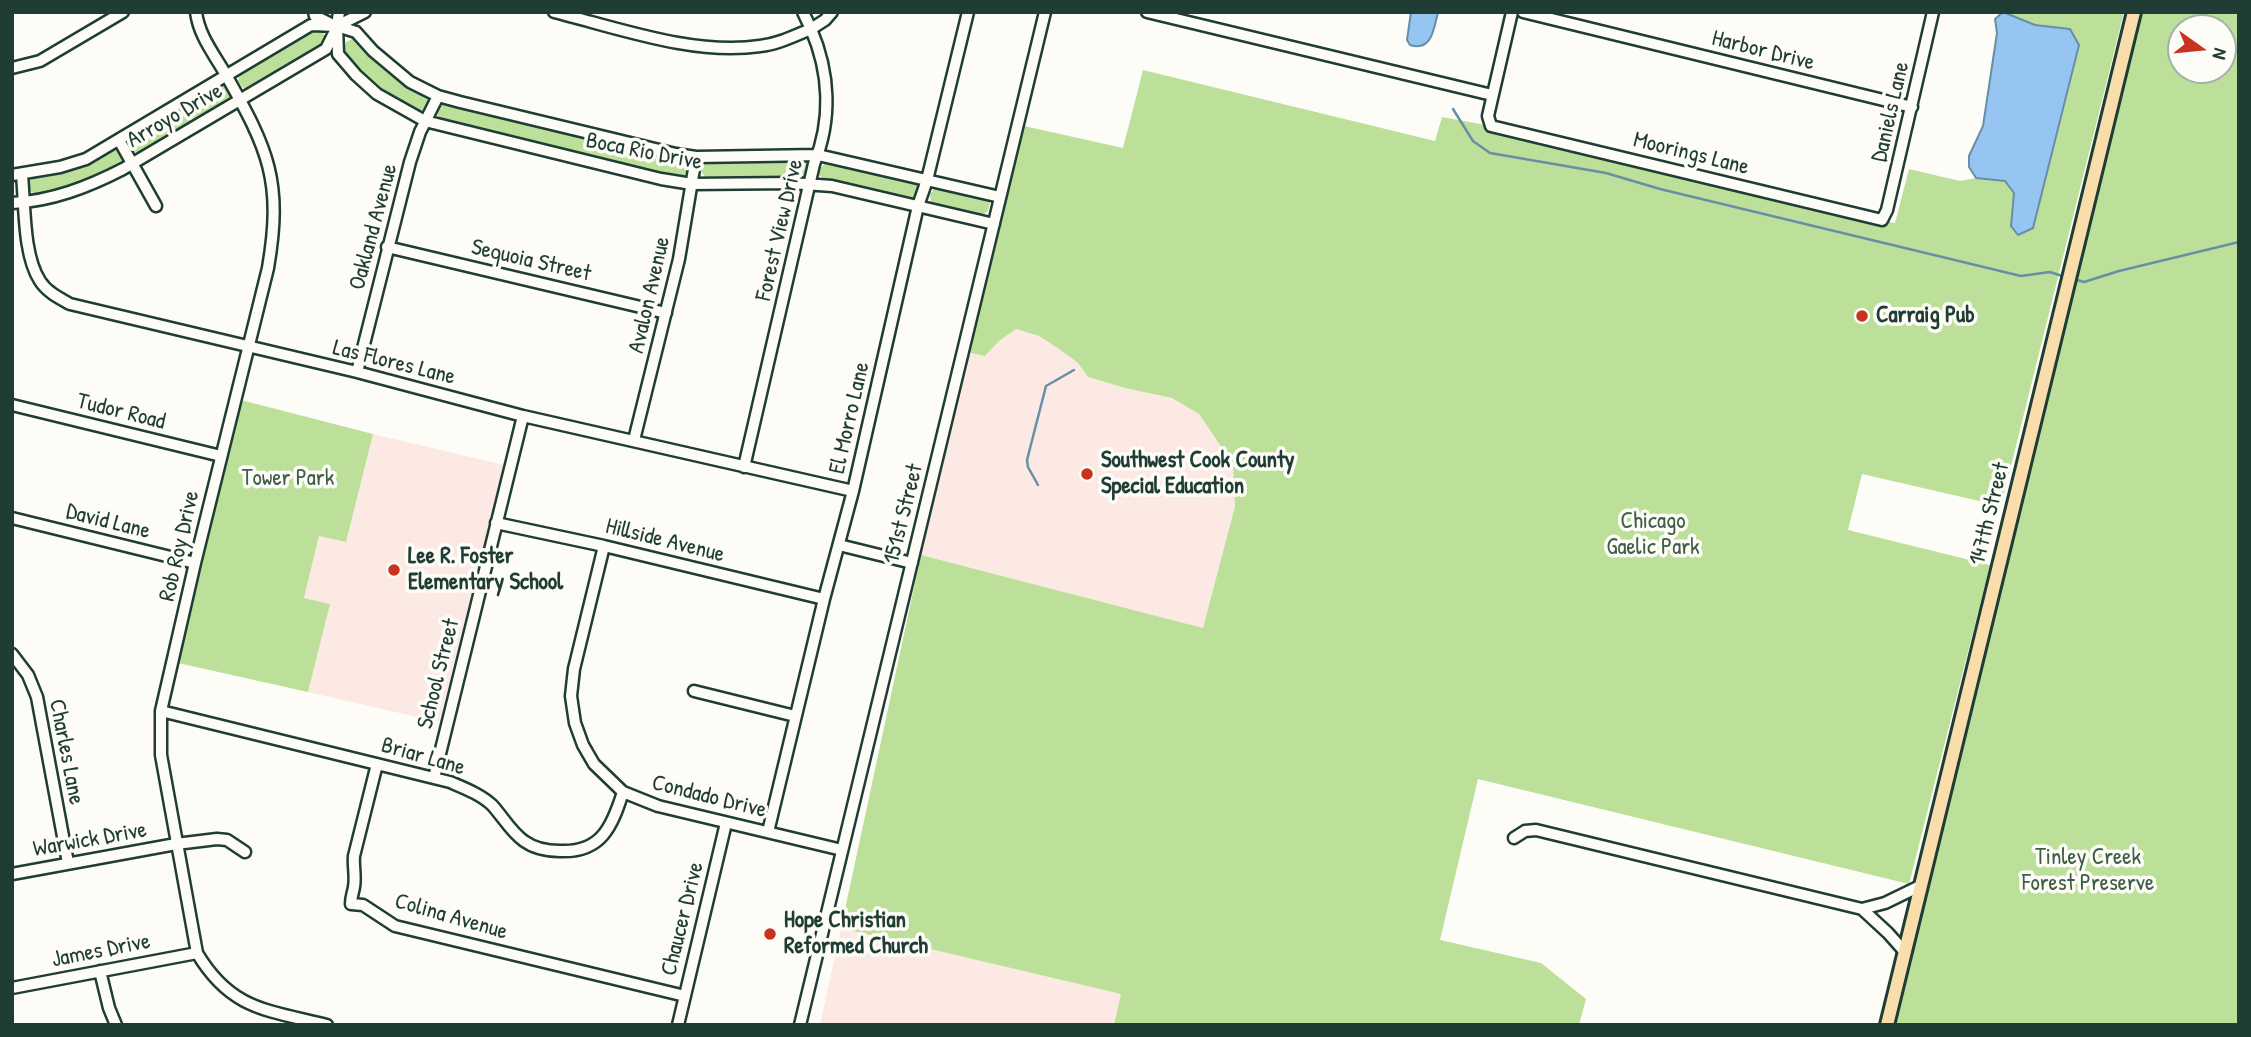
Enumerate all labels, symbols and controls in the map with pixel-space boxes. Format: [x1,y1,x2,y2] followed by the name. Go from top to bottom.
[2167,14,2237,84] north arrow
[1709,25,1817,77] street label: Harbor Drive
[2206,46,2234,62] text: N
[1866,59,1916,165] street label: Daniels Lane
[122,78,228,154] street label: Arroyo Drive
[1630,126,1752,182] street label: Moorings Lane
[584,127,704,177] street label: Boca Rio Drive
[750,157,810,303] street label: Forest View Drive
[344,161,404,293] street label: Oakland Avenue
[469,234,593,288] street label: Sequoia Street
[623,234,677,356] street label: Avalon Avenue
[1876,302,1975,330] place label: Carraig Pub
[1854,308,1870,324] marker: Carraig Pub
[330,334,458,392] street label: Las Flores Lane
[824,359,876,477] street label: El Morro Lane
[74,388,168,436] street label: Tudor Road
[1101,447,1295,501] place label: Southwest Cook County Special Education
[1964,460,2016,568] street label: 147th Street
[878,461,930,567] street label: 151st Street
[242,465,334,493] park label: Tower Park
[1079,466,1095,482] marker: Southwest Cook County Special Education
[154,488,206,604] street label: Rob Roy Drive
[63,498,153,546] street label: David Lane
[1606,508,1700,562] park label: Chicago Gaelic Park
[603,513,727,569] street label: Hillside Avenue
[408,543,563,597] place label: Lee R. Foster Elementary School
[386,562,402,578] marker: Lee R. Foster Elementary School
[412,616,466,732] street label: School Street
[42,697,90,807] street label: Charles Lane
[378,732,468,782] street label: Briar Lane
[649,769,769,825] street label: Condado Drive
[31,816,149,864] street label: Warwick Drive
[2022,844,2154,898] park label: Tinley Creek Forest Preserve
[656,859,710,979] street label: Chaucer Drive
[391,888,511,946] street label: Colina Avenue
[784,907,928,961] place label: Hope Christian Reformed Church
[762,926,778,942] marker: Hope Christian Reformed Church
[49,928,153,974] street label: James Drive

